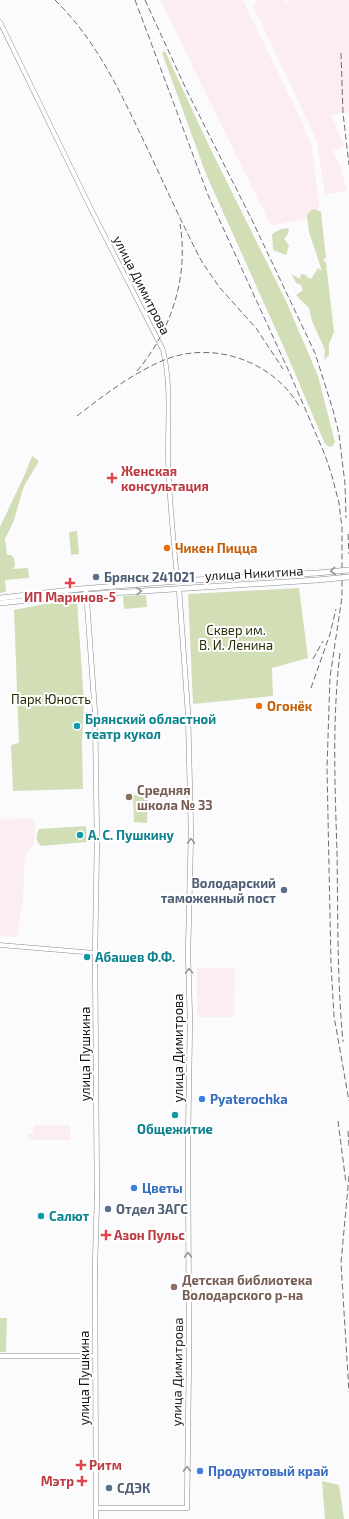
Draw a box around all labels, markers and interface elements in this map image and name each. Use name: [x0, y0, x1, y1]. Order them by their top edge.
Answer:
street label: улица Димитрова: [110, 233, 174, 337]
place label: Женская консультация: [121, 463, 209, 494]
marker: Женская консультация: [106, 472, 118, 484]
place label: Чикен Пицца: [175, 540, 258, 556]
marker: Чикен Пицца: [162, 543, 172, 553]
street label: улица Никитина: [204, 562, 304, 584]
one-way arrow: [330, 567, 336, 576]
place label: Брянск 241021: [104, 569, 195, 585]
marker: Брянск 241021: [91, 572, 101, 582]
marker: ИП Маринов-5: [65, 578, 75, 588]
one-way arrow: [136, 587, 142, 595]
place label: ИП Маринов-5: [24, 589, 116, 605]
park label: Сквер им. В. И. Ленина: [199, 622, 273, 653]
park label: Парк Юность: [11, 691, 91, 707]
place label: Огонёк: [267, 698, 313, 714]
marker: Огонёк: [254, 701, 264, 711]
place label: Брянский областной театр кукол: [85, 711, 216, 742]
marker: Брянский областной театр кукол: [72, 721, 82, 731]
place label: Средняя школа № 33: [137, 782, 213, 813]
marker: Средняя школа № 33: [124, 792, 134, 802]
place label: А. С. Пушкину: [88, 827, 175, 843]
marker: А. С. Пушкину: [75, 830, 85, 840]
one-way arrow: [187, 838, 195, 844]
place label: Володарский таможенный пост: [161, 875, 276, 906]
marker: Володарский таможенный пост: [279, 885, 289, 895]
place label: Абашев Ф.Ф.: [95, 949, 175, 965]
marker: Абашев Ф.Ф.: [82, 952, 92, 962]
one-way arrow: [184, 968, 193, 974]
street label: улица Димитрова: [170, 994, 186, 1102]
street label: улица Пушкина: [77, 1007, 93, 1101]
place label: Pyaterochka: [210, 1091, 288, 1107]
marker: Pyaterochka: [197, 1094, 207, 1104]
marker: Общежитие: [170, 1110, 180, 1120]
place label: Общежитие: [137, 1121, 213, 1137]
place label: Цветы: [142, 1180, 183, 1196]
marker: Цветы: [129, 1183, 139, 1193]
place label: Отдел ЗАГС: [116, 1201, 188, 1217]
marker: Отдел ЗАГС: [103, 1204, 113, 1214]
place label: Салют: [49, 1208, 90, 1224]
marker: Салют: [36, 1211, 46, 1221]
place label: Азон Пульс: [114, 1227, 185, 1243]
marker: Азон Пульс: [101, 1230, 111, 1240]
one-way arrow: [184, 1252, 192, 1258]
place label: Детская библиотека Володарского р-на: [182, 1272, 312, 1303]
marker: Детская библиотека Володарского р-на: [169, 1282, 179, 1292]
street label: улица Димитрова: [168, 1317, 186, 1427]
street label: улица Пушкина: [76, 1331, 92, 1425]
place label: Ритм: [89, 1457, 122, 1473]
marker: Ритм: [76, 1460, 86, 1470]
place label: Продуктовый край: [208, 1463, 328, 1479]
one-way arrow: [183, 1466, 191, 1472]
marker: Продуктовый край: [195, 1466, 205, 1476]
place label: Мэтр: [41, 1473, 74, 1489]
marker: Мэтр: [77, 1476, 87, 1486]
place label: СДЭК: [117, 1480, 151, 1496]
marker: СДЭК: [104, 1483, 114, 1493]

